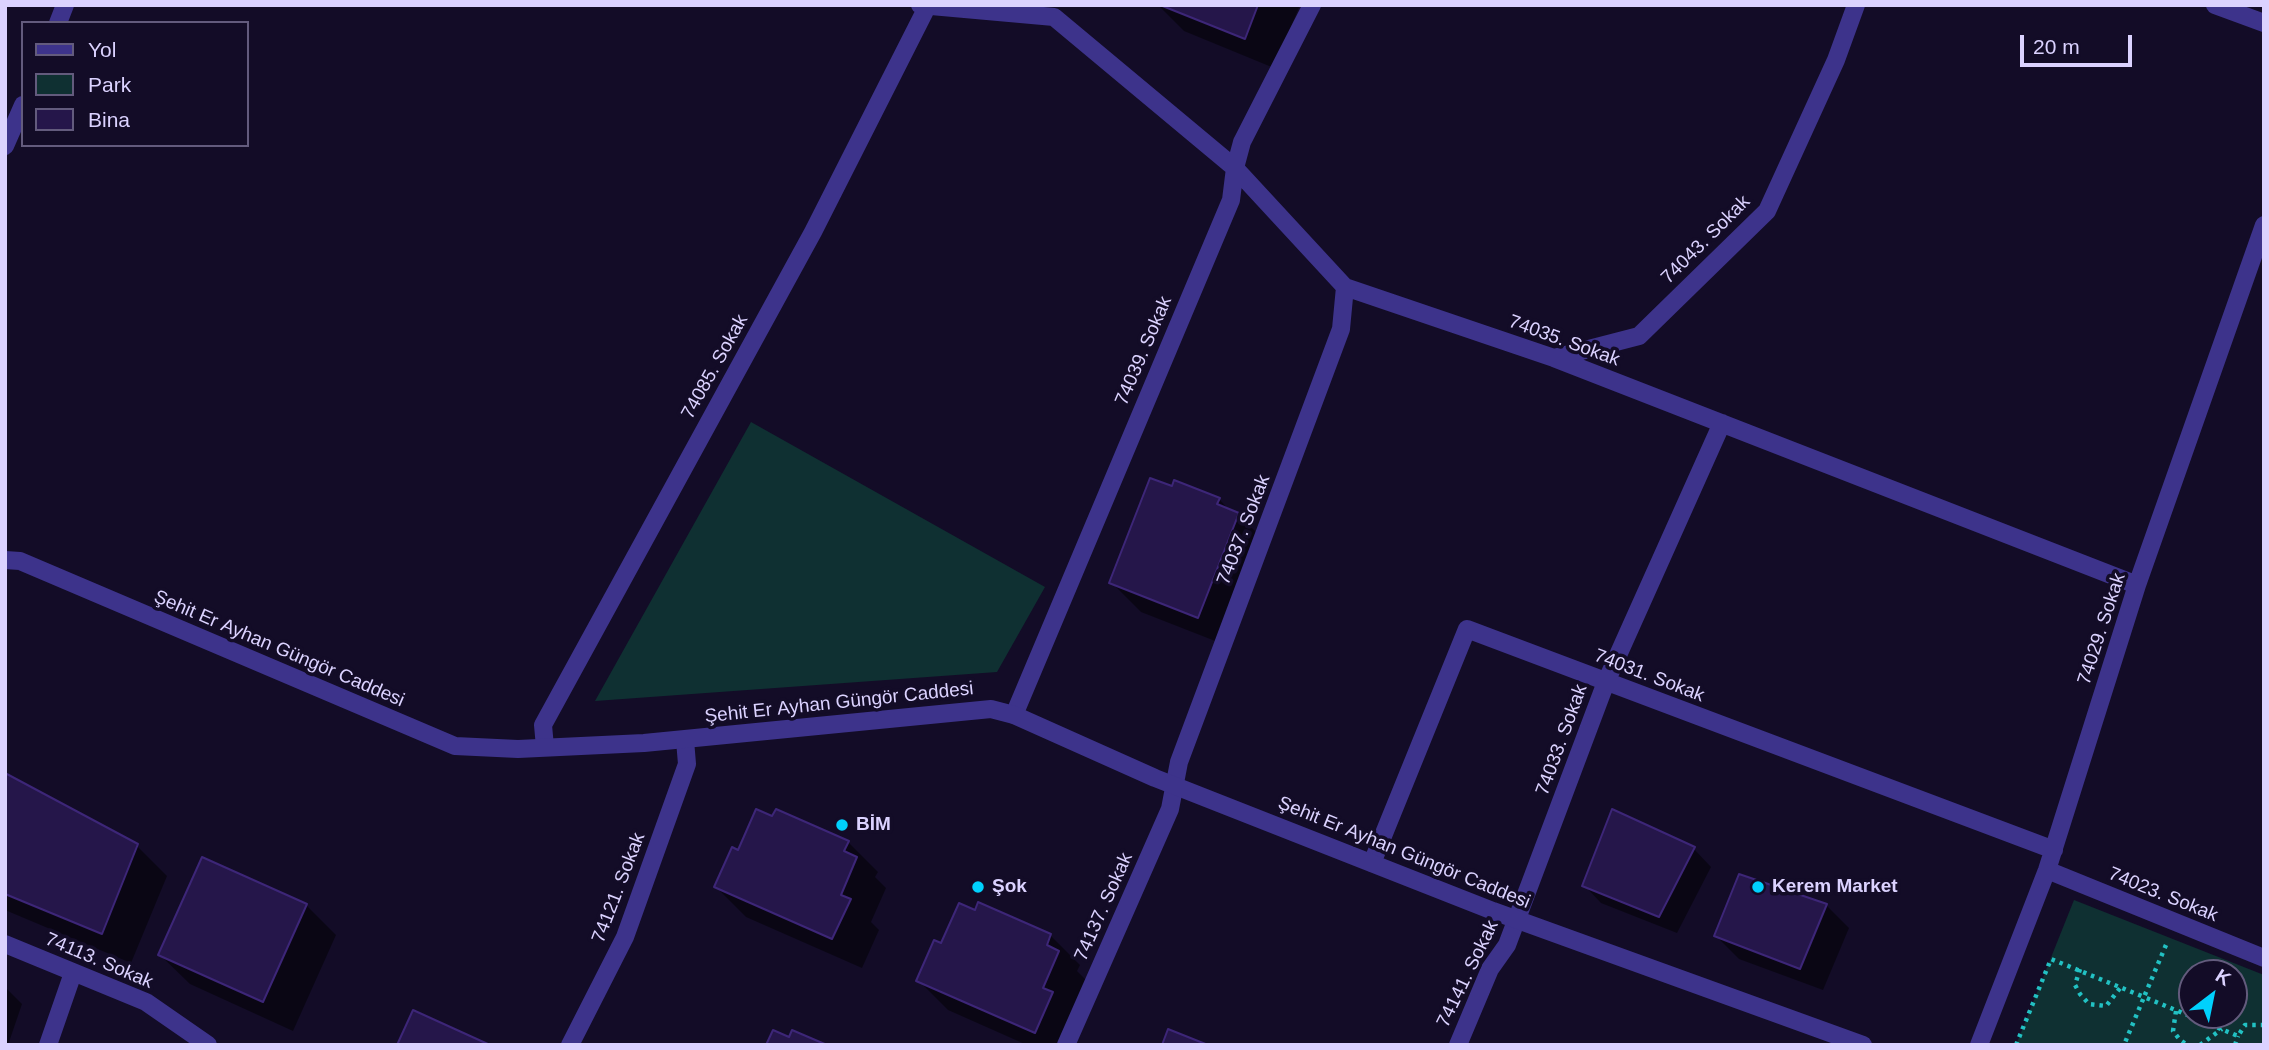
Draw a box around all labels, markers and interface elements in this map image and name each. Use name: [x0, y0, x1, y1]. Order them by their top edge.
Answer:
legend: [21, 21, 248, 147]
scale bar: [2024, 21, 2136, 65]
text: 20 m: [2033, 35, 2080, 58]
text: Yol: [88, 38, 116, 61]
text: Park: [88, 73, 131, 96]
text: Bina: [88, 108, 130, 131]
street label: 74043. Sokak: [1657, 191, 1755, 289]
street label: 74039. Sokak: [1111, 293, 1177, 409]
street label: 74035. Sokak: [1506, 310, 1622, 372]
street label: 74085. Sokak: [677, 311, 753, 423]
street label: 74037. Sokak: [1213, 472, 1275, 588]
street label: 74029. Sokak: [2073, 570, 2131, 688]
street label: Şehit Er Ayhan Güngör Caddesi: [150, 586, 408, 712]
street label: 74031. Sokak: [1591, 645, 1707, 707]
street label: Şehit Er Ayhan Güngör Caddesi: [704, 678, 974, 728]
street label: 74033. Sokak: [1531, 682, 1593, 798]
street label: Şehit Er Ayhan Güngör Caddesi: [1275, 792, 1533, 914]
place label: BİM: [856, 814, 891, 836]
marker: BİM: [834, 817, 850, 833]
street label: 74121. Sokak: [588, 830, 650, 946]
street label: 74137. Sokak: [1070, 849, 1138, 965]
street label: 74023. Sokak: [2105, 863, 2221, 927]
place label: Şok: [992, 876, 1027, 898]
place label: Kerem Market: [1772, 876, 1898, 898]
marker: Şok: [970, 879, 986, 895]
marker: Kerem Market: [1750, 879, 1766, 895]
street label: 74141. Sokak: [1432, 917, 1504, 1031]
street label: 74113. Sokak: [42, 928, 156, 994]
north arrow: [2178, 959, 2248, 1029]
text: K: [2212, 965, 2235, 990]

